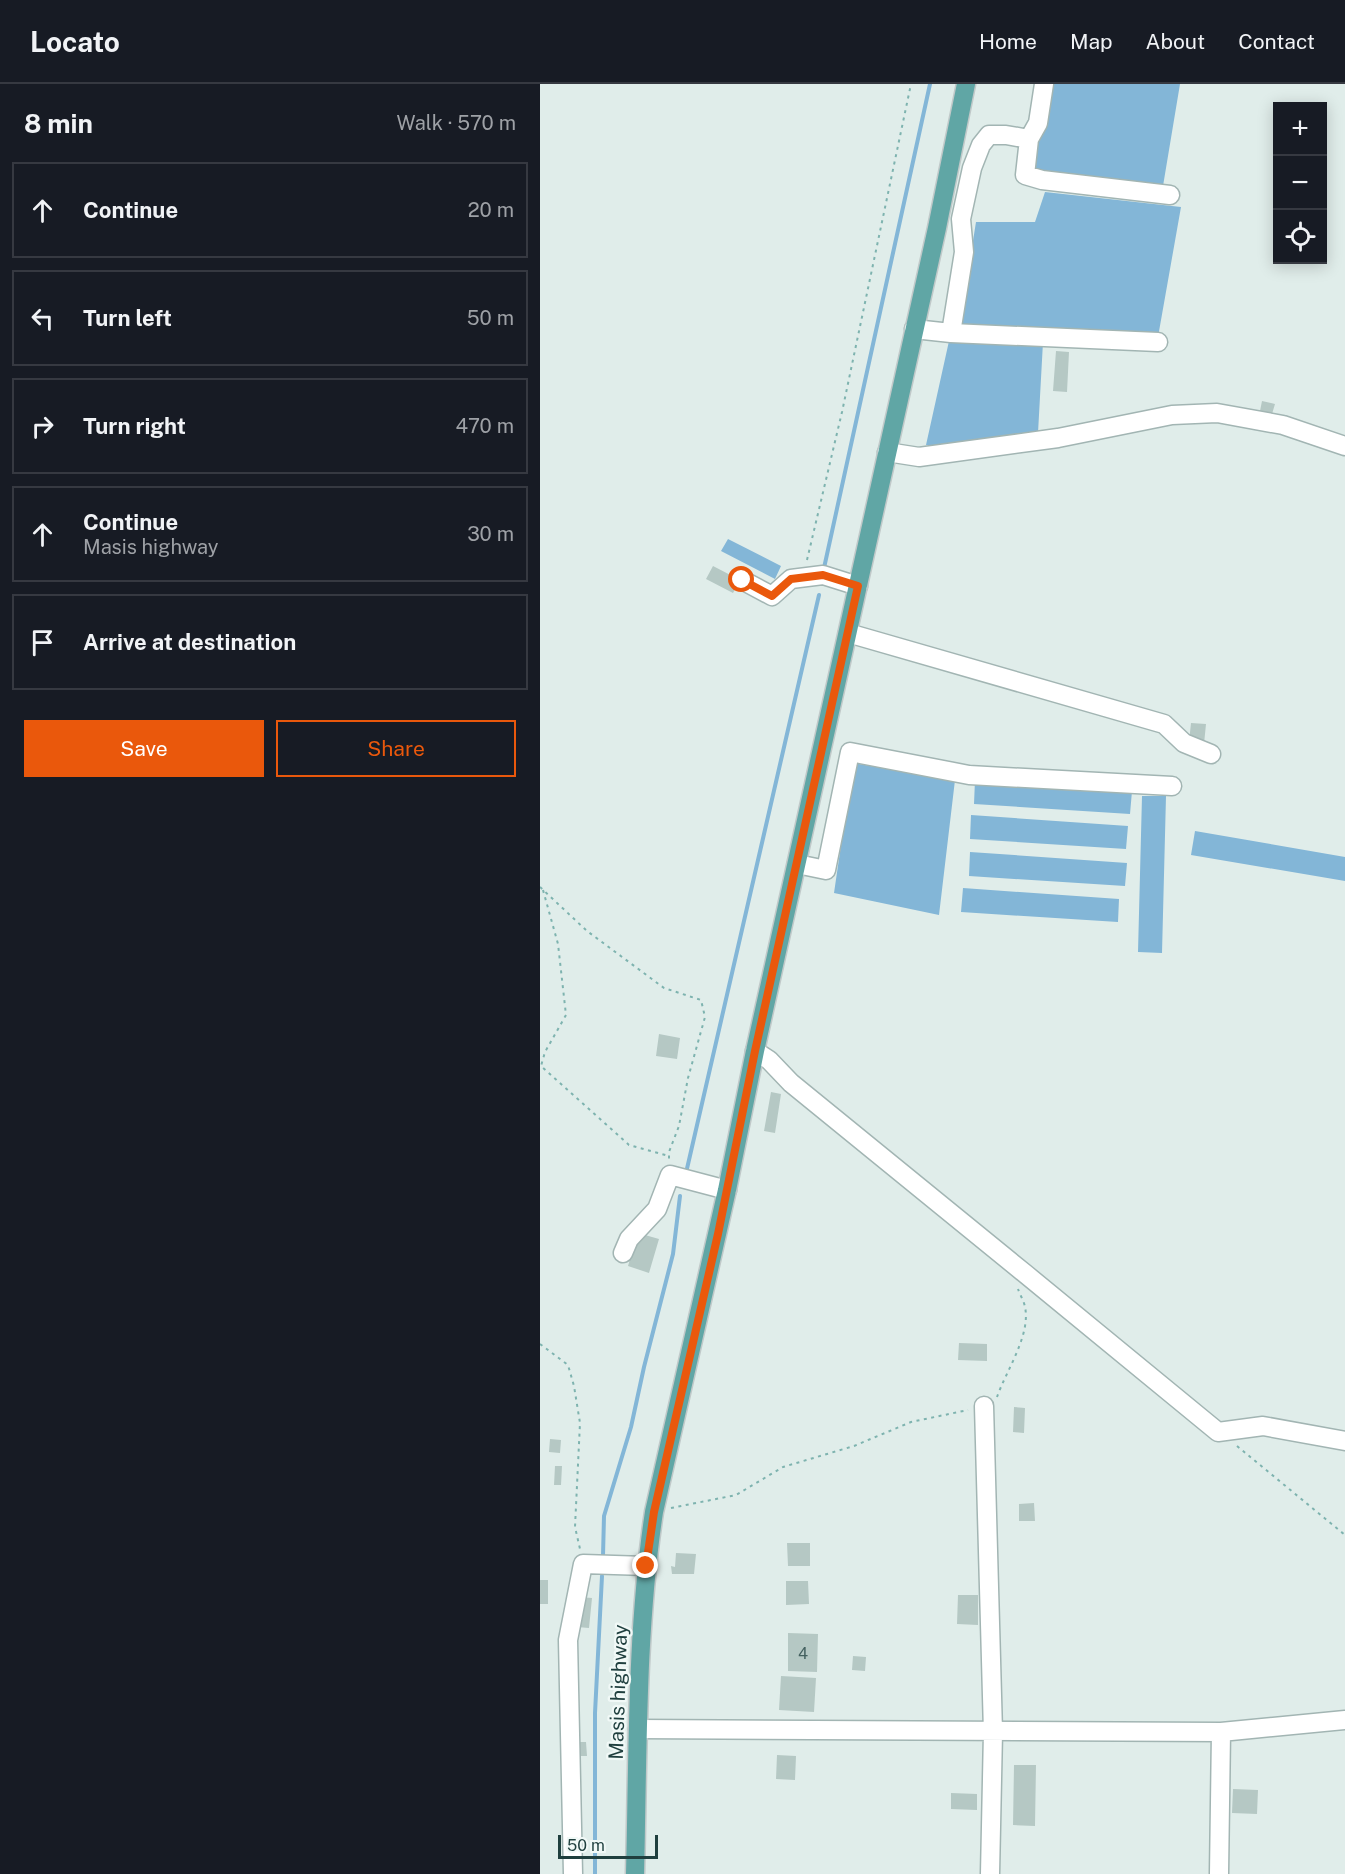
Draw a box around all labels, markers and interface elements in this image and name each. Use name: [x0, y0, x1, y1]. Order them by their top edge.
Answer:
text: Locato: [30, 25, 120, 58]
text: Home: [979, 29, 1037, 54]
text: Map: [1070, 29, 1113, 54]
text: About: [1146, 29, 1205, 54]
text: Contact: [1238, 29, 1315, 54]
map controls: [1273, 102, 1327, 264]
button: +: [1273, 102, 1327, 156]
text: 8 min: [24, 108, 93, 139]
text: Walk · 570 m: [397, 111, 516, 135]
button: −: [1273, 156, 1327, 210]
icon: ahead: [26, 194, 59, 227]
text: Continue: [83, 197, 178, 223]
text: 20 m: [468, 198, 514, 222]
button: locate: [1273, 210, 1327, 264]
icon: left: [26, 302, 59, 335]
text: Turn left: [83, 305, 172, 331]
text: 50 m: [467, 306, 514, 330]
icon: right: [26, 410, 59, 443]
text: Turn right: [83, 413, 186, 439]
text: 470 m: [455, 414, 514, 438]
text: Continue: [83, 509, 178, 535]
icon: ahead: [26, 518, 59, 551]
text: 30 m: [467, 522, 514, 546]
text: Masis highway: [83, 535, 218, 559]
route start: [728, 566, 754, 592]
icon: arrive: [26, 626, 59, 659]
text: Arrive at destination: [83, 629, 296, 655]
button: Save: [24, 720, 264, 777]
button: Share: [276, 720, 516, 777]
route end: [632, 1552, 658, 1578]
street label: Masis highway: [604, 1624, 632, 1760]
house number: 4: [798, 1644, 808, 1663]
scale bar: [558, 1832, 658, 1860]
text: 50 m: [567, 1836, 605, 1855]

